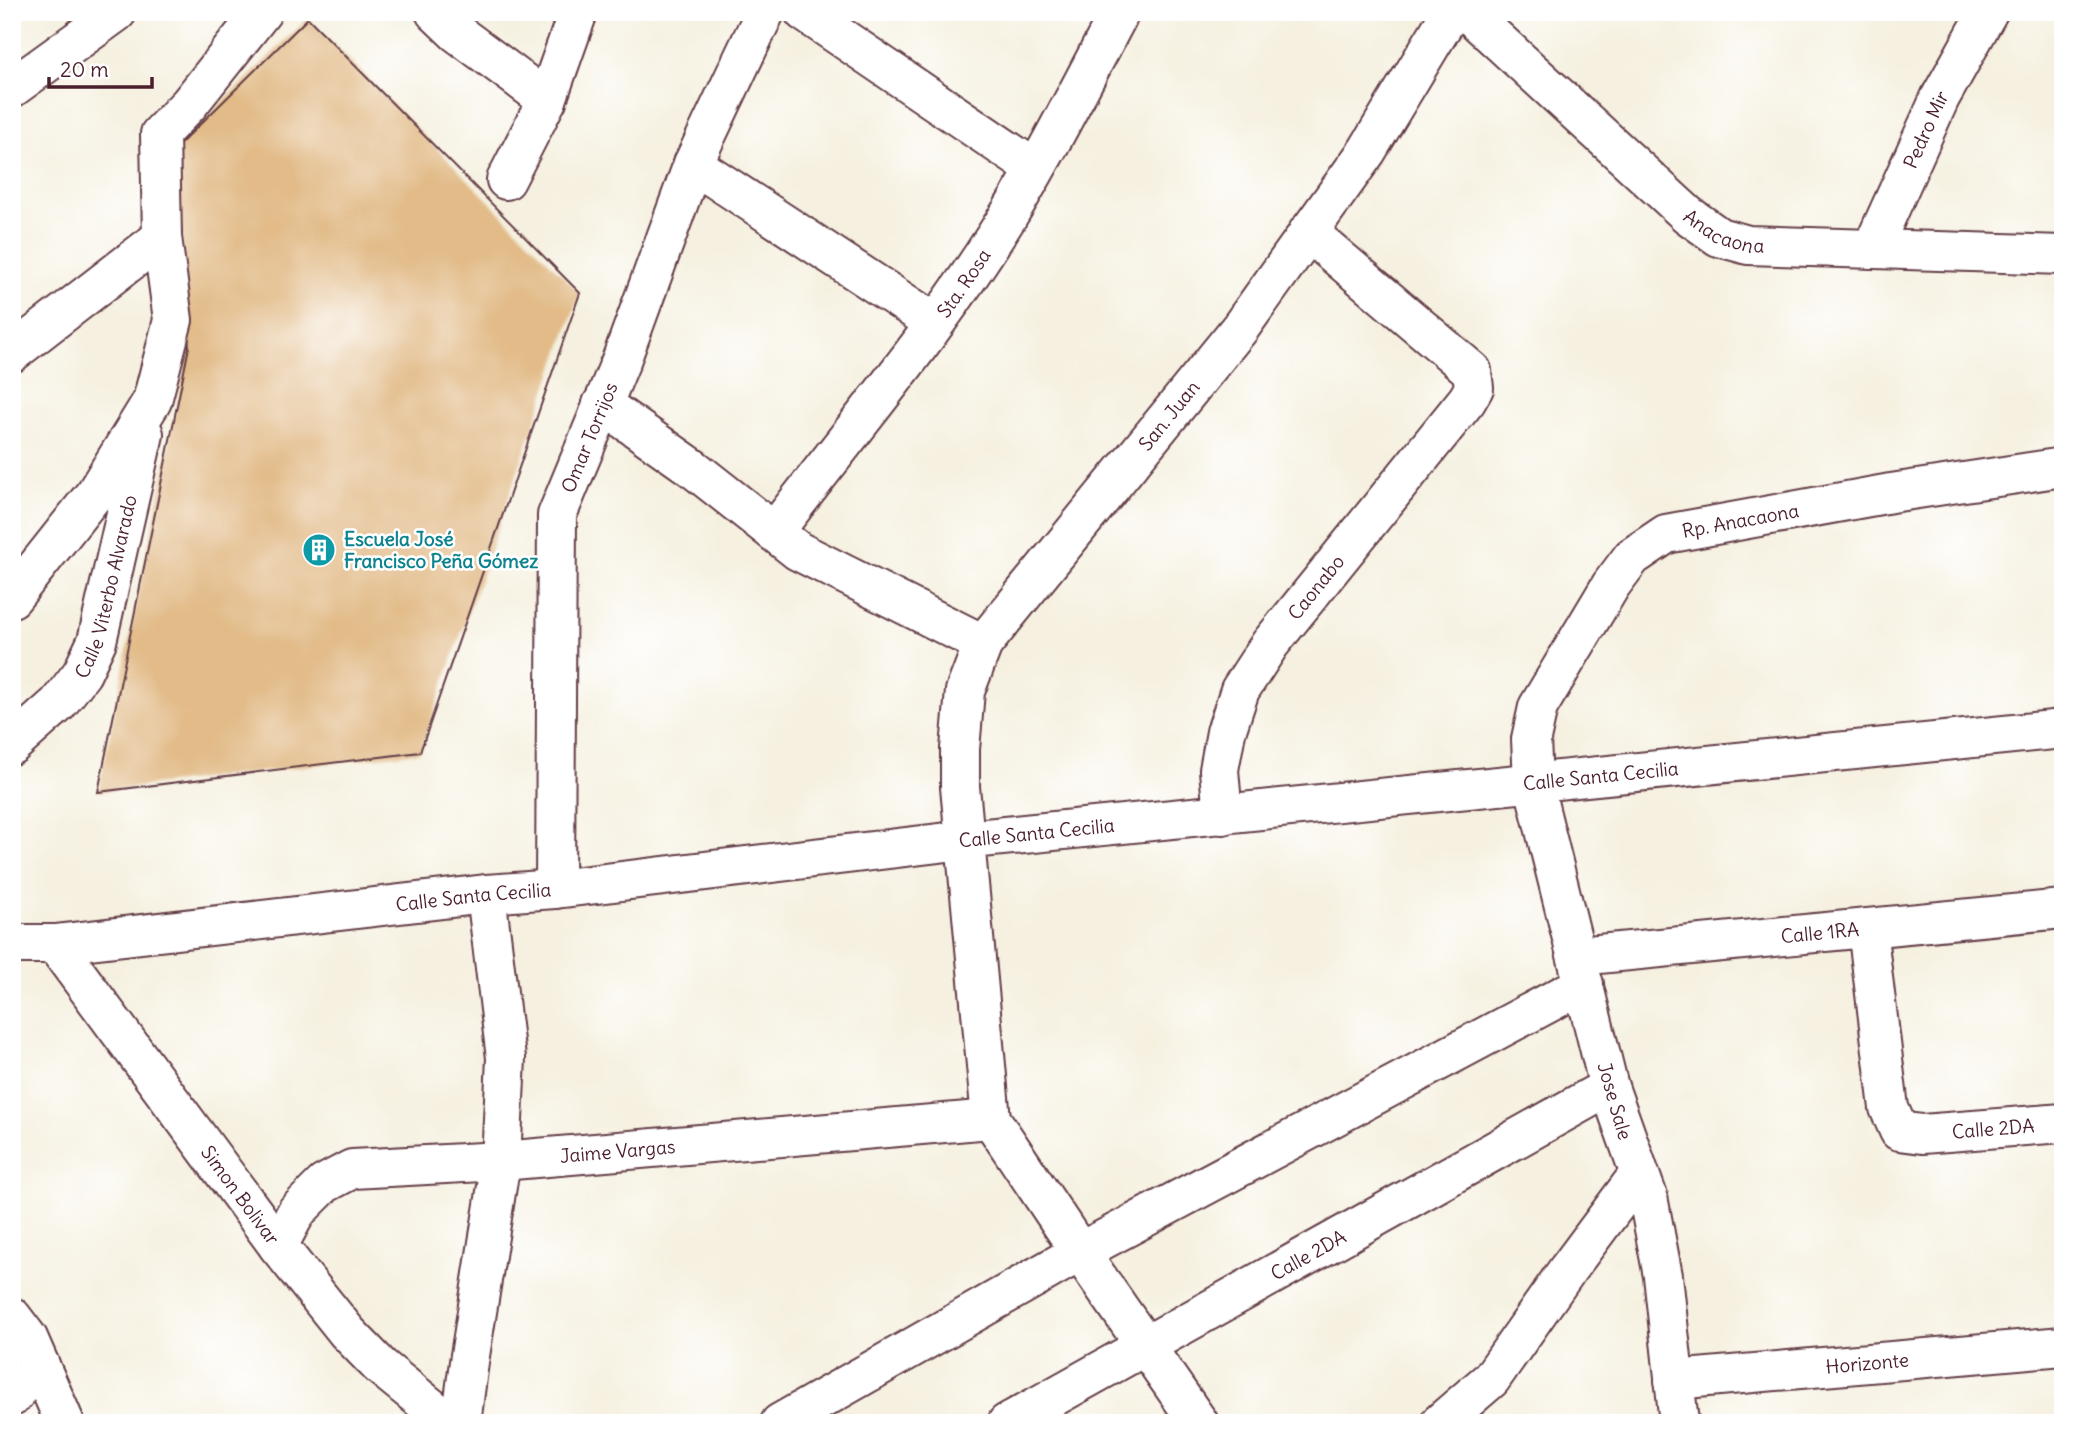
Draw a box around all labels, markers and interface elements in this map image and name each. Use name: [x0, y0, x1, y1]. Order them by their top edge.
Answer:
scale bar: [49, 46, 152, 90]
text: 20 m: [60, 56, 109, 83]
street label: Pedro Mir: [1898, 86, 1954, 172]
street label: Anacaona: [1679, 204, 1765, 258]
street label: Sta. Rosa: [932, 244, 996, 322]
street label: San. Juan: [1133, 375, 1205, 455]
street label: Omar Torrijos: [556, 379, 623, 496]
street label: Calle Viterbo Alvarado: [69, 493, 142, 682]
street label: Rp. Anacaona: [1680, 498, 1801, 543]
place label: Escuela José Francisco Peña Gómez: [344, 527, 538, 573]
building icon: Escuela José Francisco Peña Gómez: [300, 531, 338, 569]
street label: Caonabo: [1282, 550, 1349, 625]
street label: Calle Santa Cecilia: [1522, 756, 1680, 795]
street label: Calle Santa Cecilia: [958, 813, 1116, 852]
street label: Calle Santa Cecilia: [394, 877, 552, 916]
street label: Calle 1RA: [1780, 917, 1860, 948]
street label: Jose Sale: [1592, 1059, 1638, 1143]
street label: Calle 2DA: [1951, 1113, 2035, 1144]
street label: Jaime Vargas: [559, 1134, 676, 1168]
street label: Simon Bolivar: [196, 1141, 285, 1249]
street label: Calle 2DA: [1266, 1224, 1350, 1285]
street label: Horizonte: [1825, 1348, 1910, 1379]

